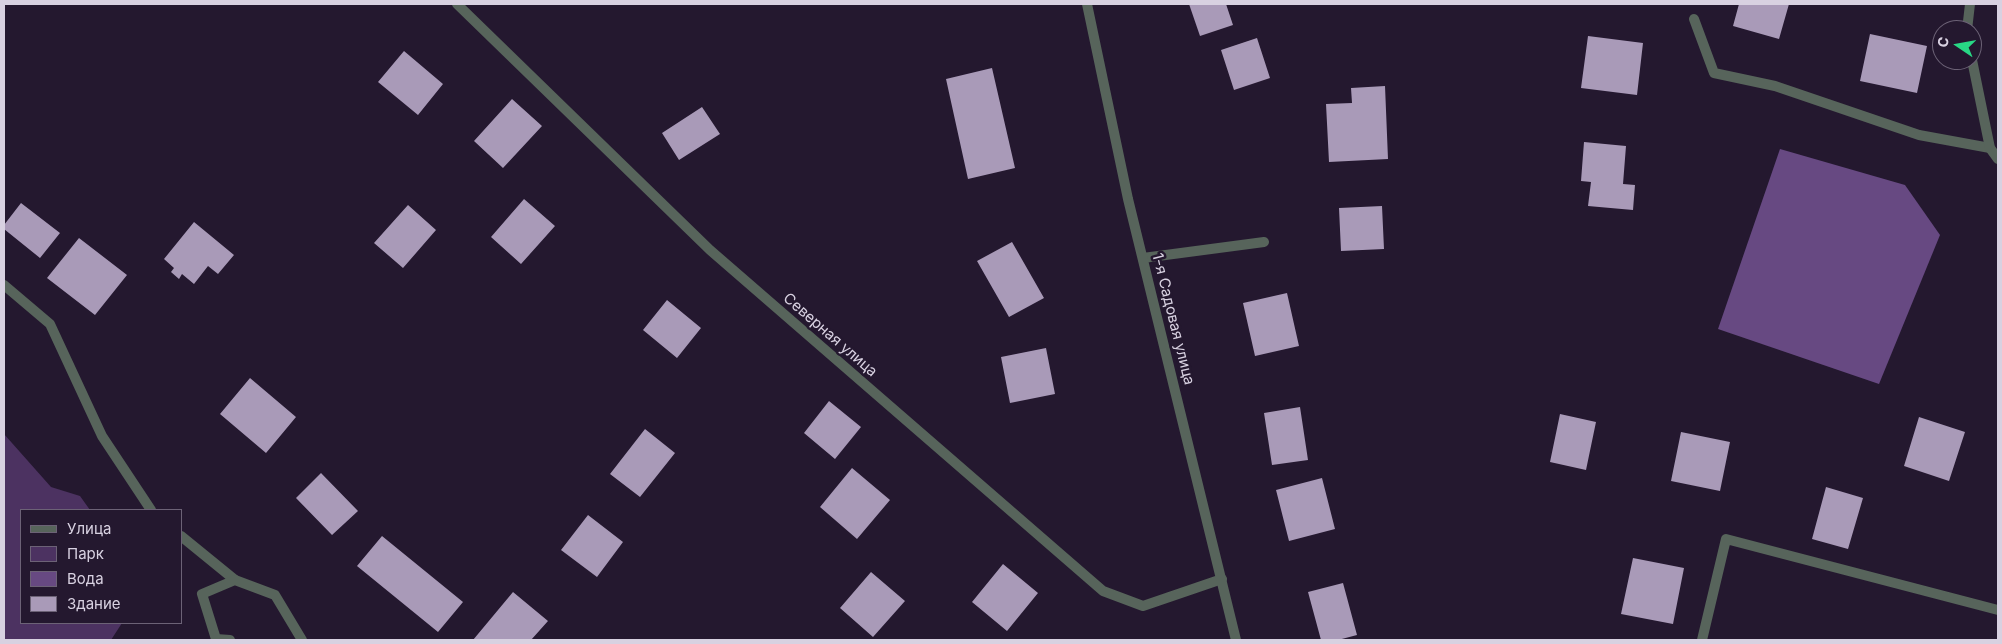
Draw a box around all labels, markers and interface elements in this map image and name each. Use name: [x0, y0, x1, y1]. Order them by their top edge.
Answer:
north arrow: [1932, 20, 1982, 70]
text: С: [1933, 35, 1952, 49]
street label: 1-я Садовая улица: [1148, 251, 1198, 387]
street label: Северная улица: [779, 289, 881, 381]
legend: [20, 509, 182, 624]
text: Улица: [67, 519, 111, 538]
text: Парк: [67, 544, 104, 563]
text: Вода: [67, 569, 104, 588]
text: Здание: [67, 594, 121, 613]

